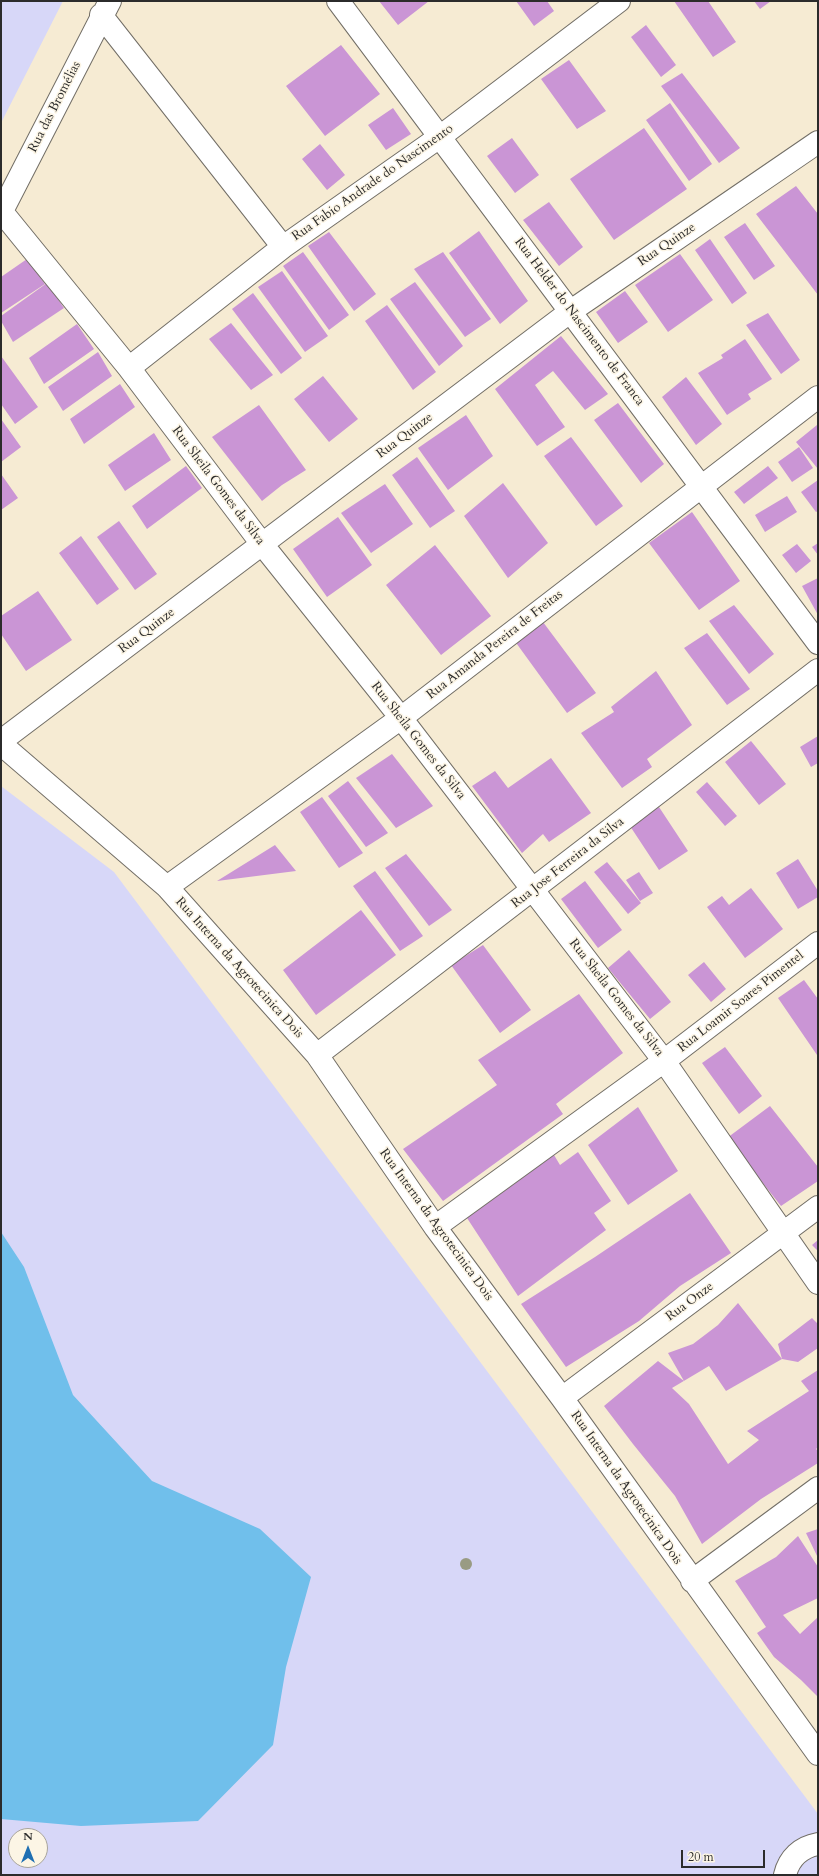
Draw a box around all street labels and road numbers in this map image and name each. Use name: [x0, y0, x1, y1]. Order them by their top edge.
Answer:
street label: Rua das Bromélias: [25, 59, 85, 155]
street label: Rua Fabio Andrade do Nascimento: [289, 121, 457, 245]
street label: Rua Quinze: [635, 220, 699, 270]
street label: Rua Helder do Nascimento de Franca: [511, 235, 647, 409]
street label: Rua Quinze: [374, 410, 436, 462]
street label: Rua Sheila Gomes da Silva: [168, 424, 268, 548]
street label: Rua Amanda Pereira de Freitas: [424, 587, 566, 703]
street label: Rua Quinze: [116, 605, 178, 657]
street label: Rua Sheila Gomes da Silva: [367, 679, 469, 803]
street label: Rua Jose Ferreira da Silva: [509, 814, 627, 912]
street label: Rua Interna da Agrotecinica Dois: [172, 894, 306, 1042]
street label: Rua Sheila Gomes da Silva: [565, 936, 667, 1060]
street label: Rua Loamir Soares Pimentel: [675, 948, 807, 1056]
street label: Rua Interna da Agrotecinica Dois: [376, 1146, 496, 1304]
street label: Rua Onze: [663, 1279, 717, 1325]
street label: Rua Interna da Agrotecinica Dois: [567, 1408, 685, 1568]

